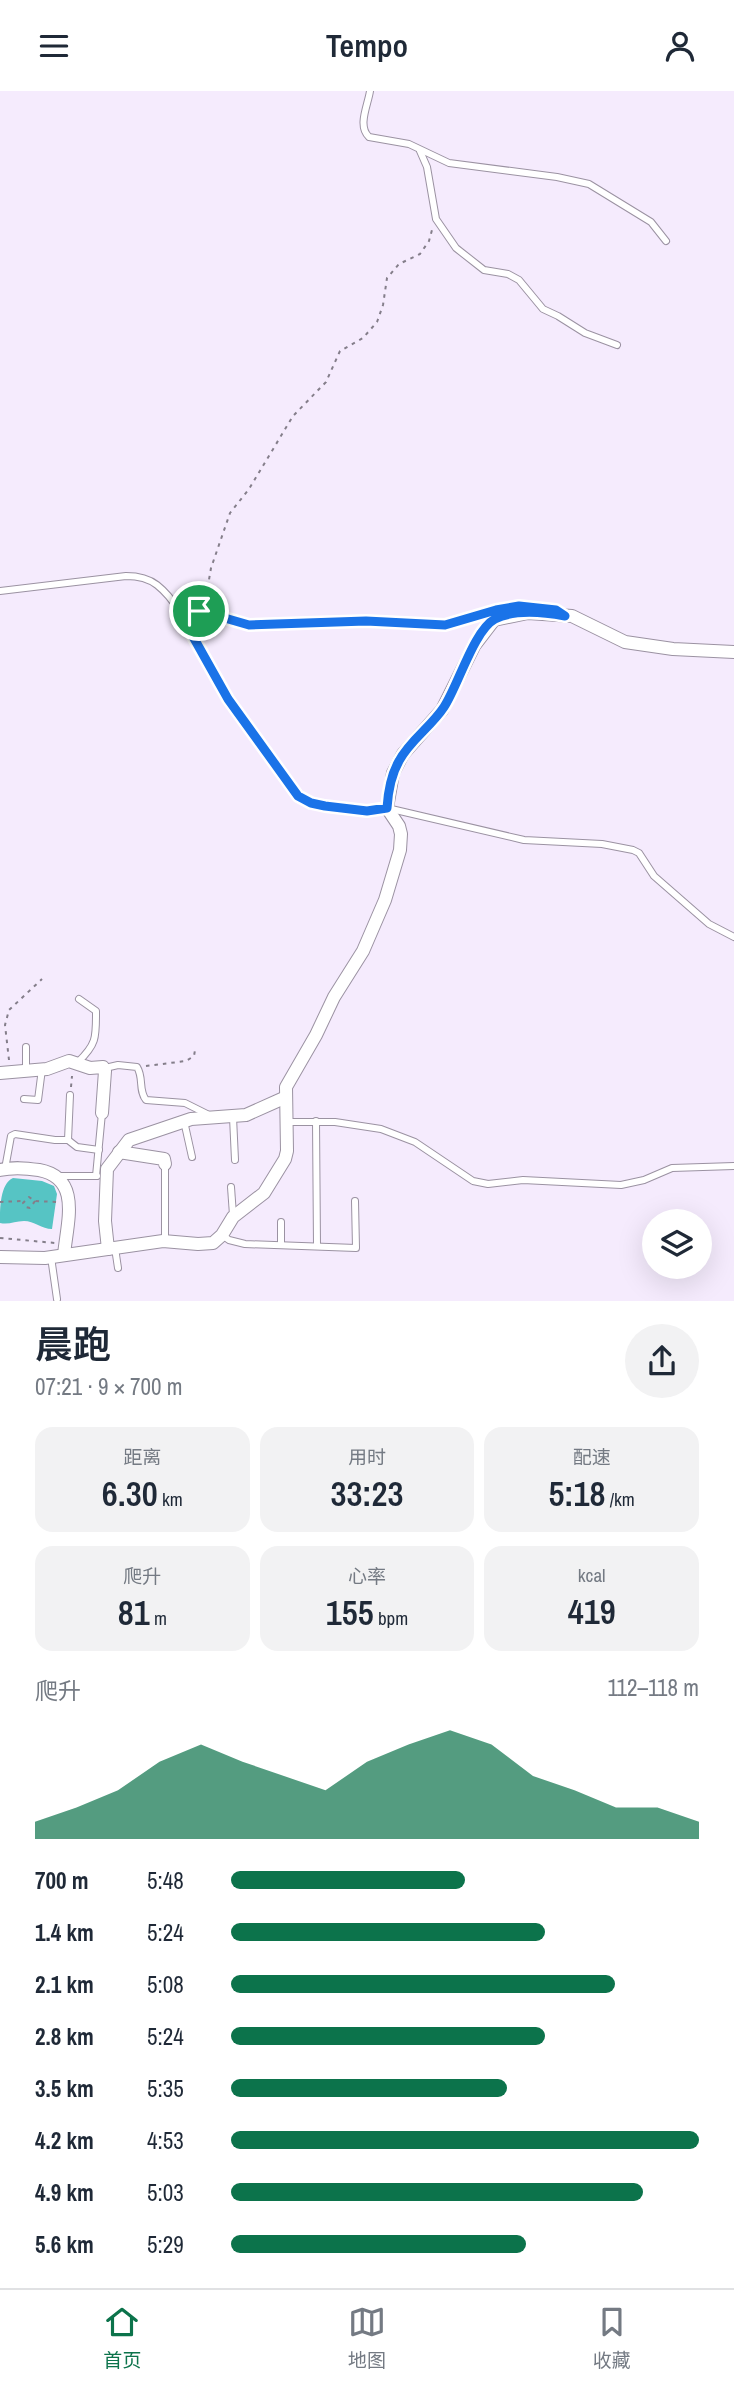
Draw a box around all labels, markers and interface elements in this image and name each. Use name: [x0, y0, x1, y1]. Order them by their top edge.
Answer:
text: Tempo: [326, 24, 408, 67]
icon: menu: [35, 27, 73, 65]
icon: person: [661, 27, 699, 65]
pin: [169, 581, 229, 641]
icon: arrive: [180, 592, 218, 630]
map controls: [642, 1209, 712, 1279]
button: layers: [642, 1209, 712, 1279]
text: 晨跑: [35, 1319, 111, 1370]
button: share: [625, 1324, 699, 1398]
text: 07:21 · 9 × 700 m: [35, 1371, 182, 1402]
text: 距离: [123, 1444, 161, 1470]
text: 用时: [348, 1444, 386, 1470]
text: 配速: [573, 1444, 611, 1470]
text: 6.30: [102, 1470, 158, 1517]
text: 33:23: [331, 1470, 403, 1517]
text: 5:18: [548, 1470, 605, 1517]
text: km: [158, 1486, 183, 1512]
text: /km: [605, 1486, 635, 1512]
text: kcal: [578, 1562, 606, 1588]
text: 爬升: [123, 1563, 161, 1589]
text: 心率: [348, 1563, 386, 1589]
text: 419: [568, 1588, 616, 1635]
text: 81: [118, 1589, 150, 1636]
text: 155: [326, 1589, 374, 1636]
text: m: [150, 1605, 167, 1631]
text: bpm: [374, 1605, 408, 1631]
text: 112–118 m: [607, 1672, 699, 1703]
text: 爬升: [35, 1675, 81, 1706]
text: 700 m: [35, 1865, 88, 1896]
text: 5:48: [147, 1865, 184, 1896]
text: 1.4 km: [35, 1917, 94, 1948]
text: 5:24: [147, 1917, 184, 1948]
text: 2.1 km: [35, 1969, 94, 2000]
text: 5:08: [147, 1969, 184, 2000]
text: 2.8 km: [35, 2021, 94, 2052]
text: 5:24: [147, 2021, 184, 2052]
text: 3.5 km: [35, 2073, 94, 2104]
text: 5:35: [147, 2073, 184, 2104]
text: 4.2 km: [35, 2125, 94, 2156]
text: 4:53: [147, 2125, 184, 2156]
text: 4.9 km: [35, 2177, 94, 2208]
text: 5:03: [147, 2177, 184, 2208]
text: 5.6 km: [35, 2229, 94, 2260]
text: 5:29: [147, 2229, 184, 2260]
tab: 首页: [103, 2303, 141, 2373]
tab: 地图: [348, 2303, 386, 2373]
tab: 收藏: [593, 2303, 631, 2373]

